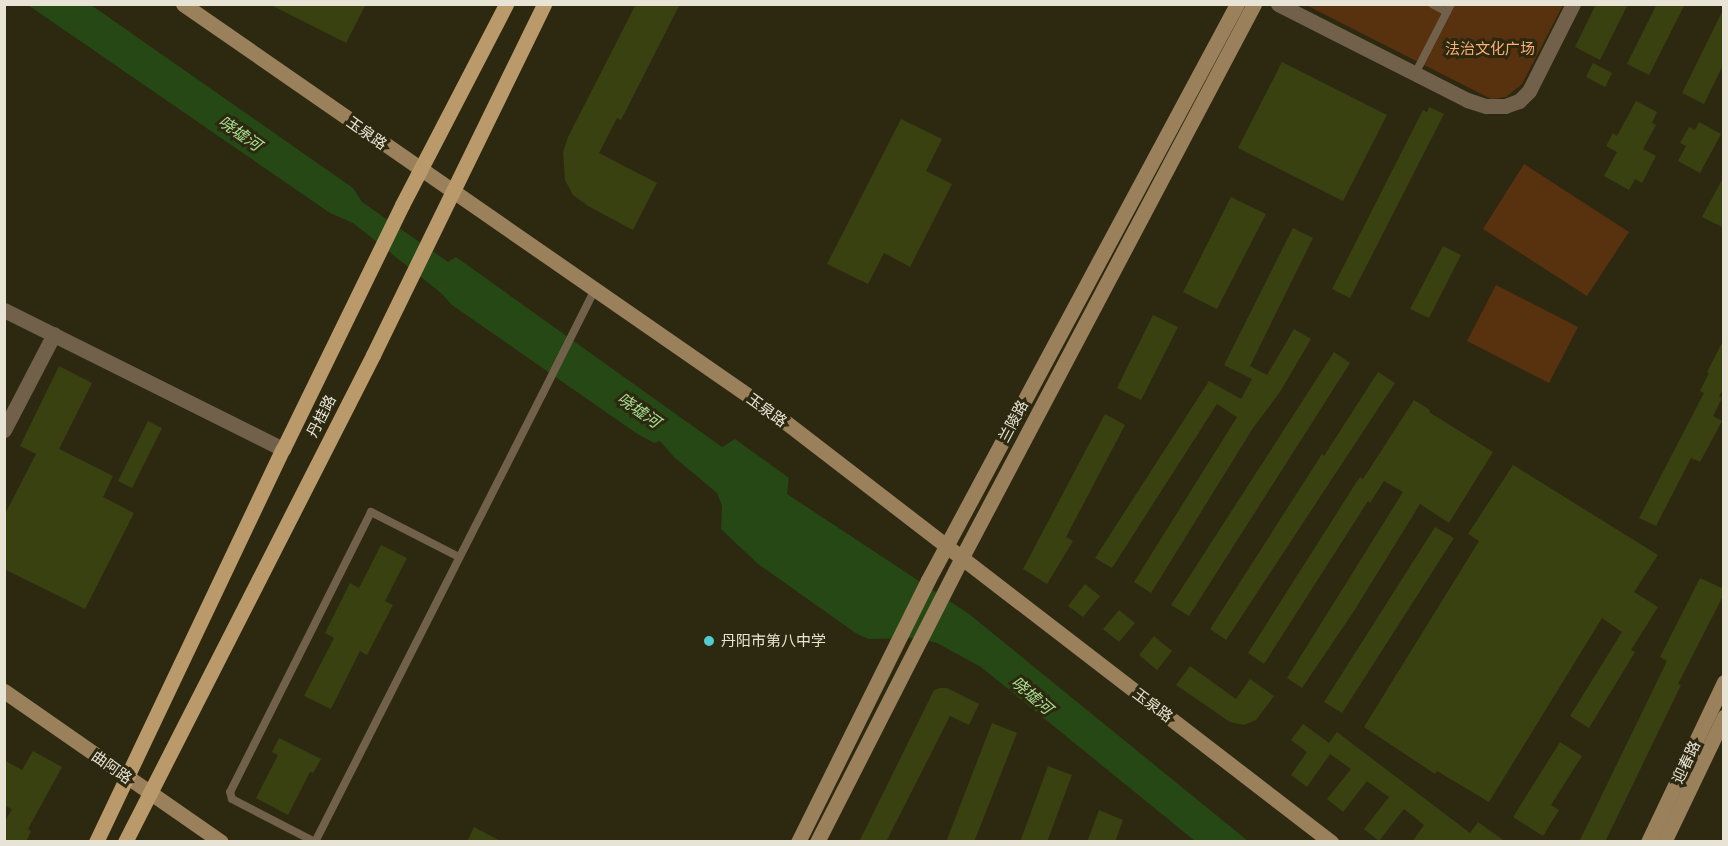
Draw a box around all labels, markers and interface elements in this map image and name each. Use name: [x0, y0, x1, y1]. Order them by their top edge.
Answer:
park label: 法治文化广场: [1445, 40, 1535, 58]
water label: 哓墟河: [215, 111, 265, 155]
street label: 玉泉路: [343, 113, 391, 153]
water label: 哓墟河: [614, 388, 664, 432]
street label: 玉泉路: [744, 389, 790, 431]
street label: 丹桂路: [303, 392, 339, 440]
street label: 兰陵路: [994, 397, 1032, 445]
place label: 丹阳市第八中学: [721, 632, 826, 650]
marker: 丹阳市第八中学: [702, 634, 716, 648]
water label: 哓墟河: [1008, 672, 1056, 718]
street label: 玉泉路: [1130, 684, 1176, 726]
street label: 迎春路: [1668, 738, 1704, 786]
street label: 曲阿路: [88, 747, 136, 787]

